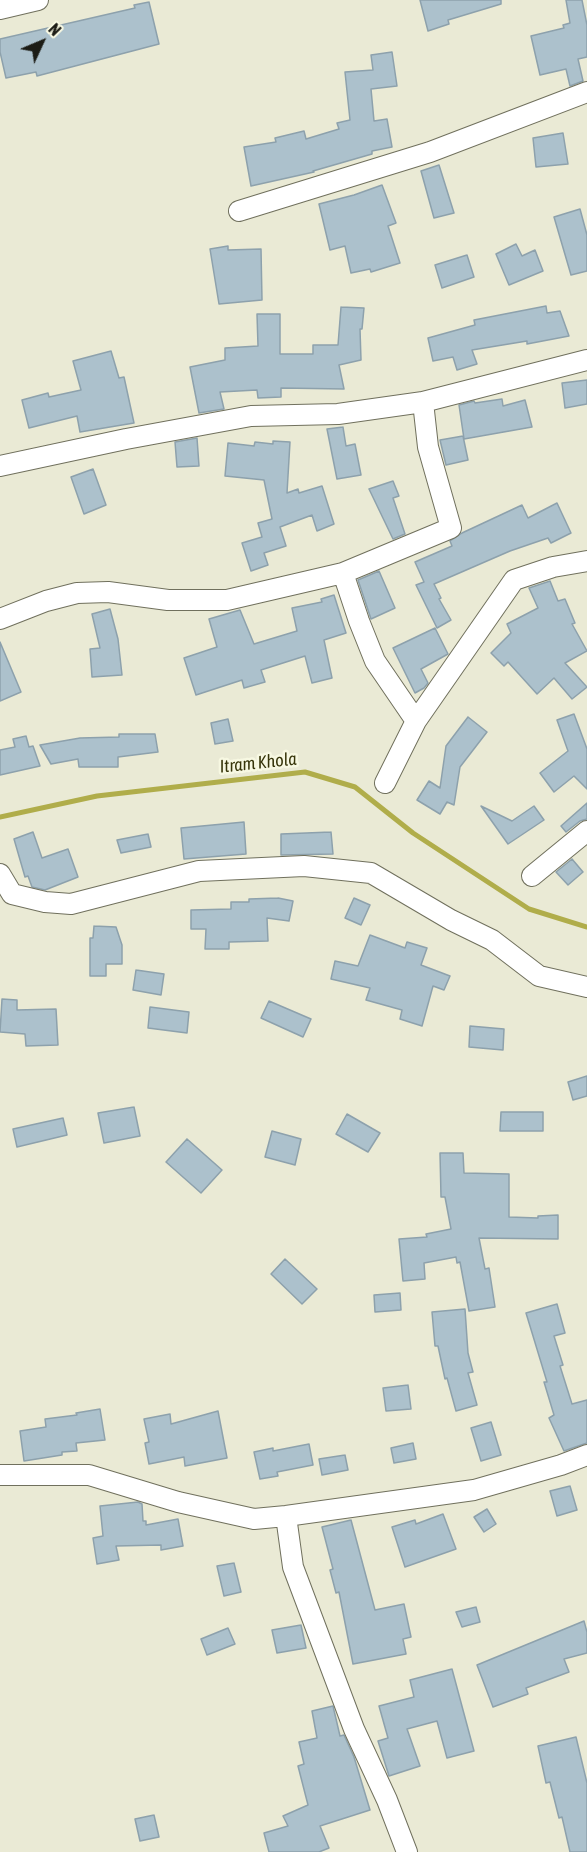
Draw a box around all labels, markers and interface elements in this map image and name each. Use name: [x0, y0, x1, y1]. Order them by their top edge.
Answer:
north arrow: [12, 12, 72, 72]
text: N: [45, 20, 65, 39]
water label: Itram Khola: [218, 748, 298, 778]

